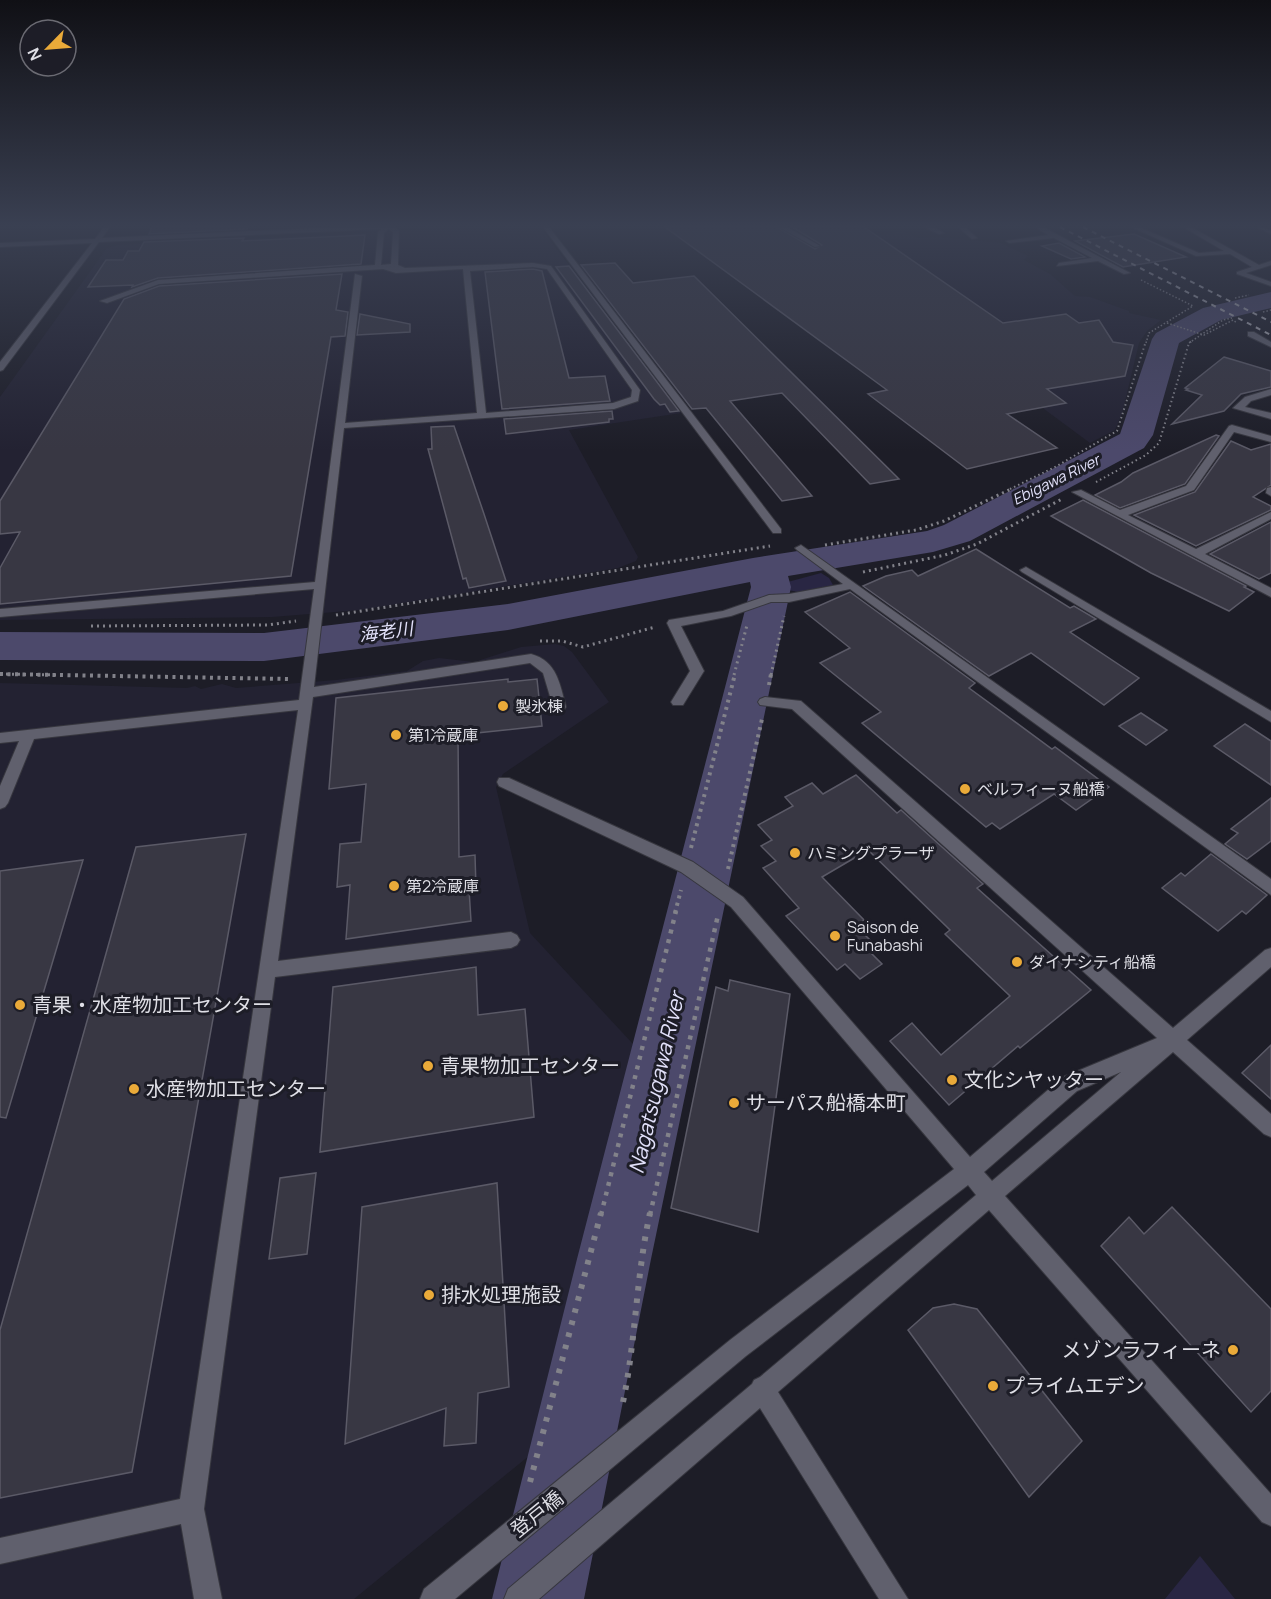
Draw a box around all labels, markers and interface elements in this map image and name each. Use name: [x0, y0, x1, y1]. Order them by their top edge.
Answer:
north arrow: [18, 18, 78, 78]
text: N: [22, 44, 47, 64]
water label: Ebigawa River: [1009, 448, 1105, 510]
water label: 海老川: [358, 616, 416, 646]
place label: 製氷棟: [515, 695, 563, 717]
marker: 製氷棟: [496, 699, 510, 713]
place label: 第1冷蔵庫: [408, 724, 478, 746]
marker: 第1冷蔵庫: [389, 728, 403, 742]
place label: ベルフィーヌ船橋: [977, 778, 1105, 800]
marker: ベルフィーヌ船橋: [958, 782, 972, 796]
place label: ハミングプラーザ: [807, 842, 935, 864]
marker: ハミングプラーザ: [788, 846, 802, 860]
place label: 第2冷蔵庫: [406, 875, 479, 897]
marker: 第2冷蔵庫: [387, 879, 401, 893]
place label: Saison de Funabashi: [847, 916, 923, 956]
marker: Saison de Funabashi: [828, 929, 842, 943]
place label: ダイナシティ船橋: [1029, 951, 1156, 973]
marker: ダイナシティ船橋: [1010, 955, 1024, 969]
water label: Nagatsugawa River: [622, 987, 691, 1176]
place label: 青果・水産物加工センター: [32, 991, 272, 1018]
marker: 青果・水産物加工センター: [13, 998, 27, 1012]
place label: 青果物加工センター: [440, 1052, 620, 1079]
marker: 青果物加工センター: [421, 1059, 435, 1073]
place label: 文化シヤッター: [964, 1066, 1104, 1093]
marker: 文化シヤッター: [945, 1073, 959, 1087]
place label: 水産物加工センター: [146, 1075, 326, 1102]
marker: 水産物加工センター: [127, 1082, 141, 1096]
place label: サーパス船橋本町: [746, 1089, 906, 1116]
marker: サーパス船橋本町: [727, 1096, 741, 1110]
place label: 排水処理施設: [441, 1281, 561, 1308]
marker: 排水処理施設: [422, 1288, 436, 1302]
place label: メゾンラフィーネ: [1061, 1336, 1221, 1363]
marker: メゾンラフィーネ: [1226, 1343, 1240, 1357]
place label: プライムエデン: [1005, 1372, 1145, 1399]
marker: プライムエデン: [986, 1379, 1000, 1393]
street label: 登戸橋: [505, 1484, 568, 1543]

